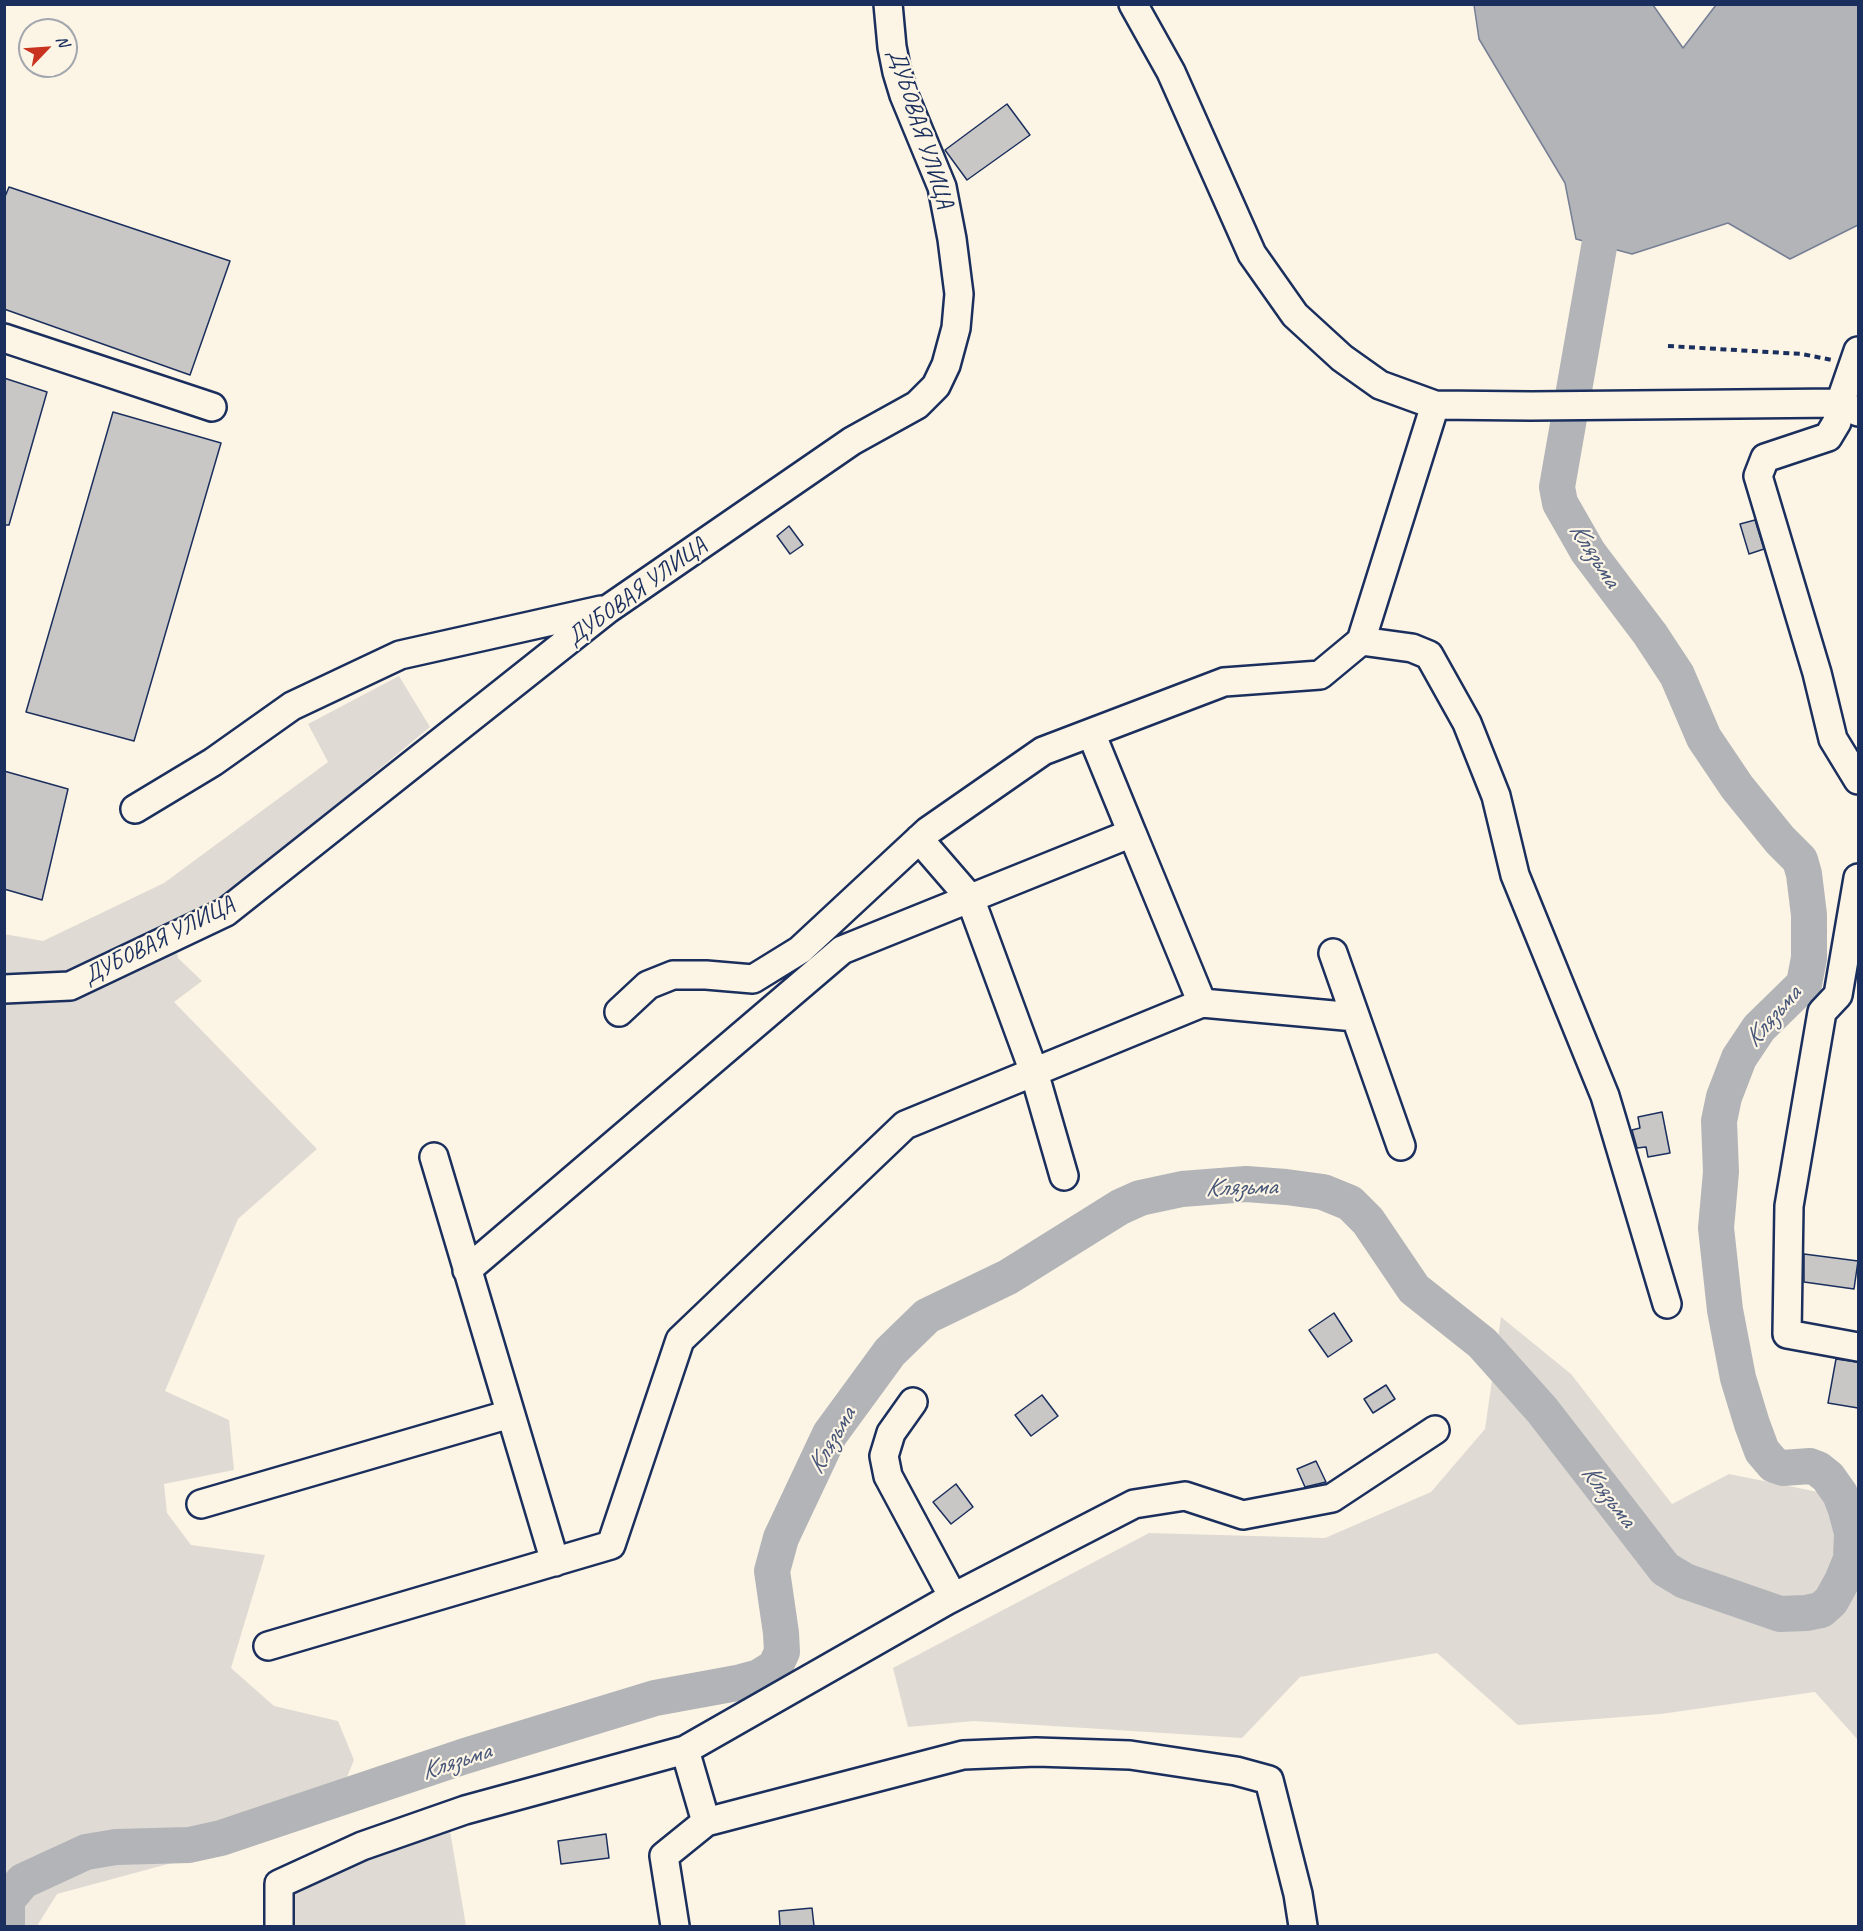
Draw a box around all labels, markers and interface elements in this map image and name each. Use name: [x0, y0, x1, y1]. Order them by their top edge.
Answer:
north arrow: [18, 18, 78, 78]
text: N: [51, 33, 74, 50]
street label: ДУБОВАЯ УЛИЦА: [881, 46, 959, 212]
water label: Клязьма: [1562, 517, 1626, 593]
street label: ДУБОВАЯ УЛИЦА: [561, 532, 713, 652]
street label: ДУБОВАЯ УЛИЦА: [79, 891, 239, 991]
water label: Клязьма: [1738, 980, 1808, 1054]
water label: Клязьма: [1205, 1172, 1277, 1204]
water label: Клязьма: [801, 1402, 863, 1480]
water label: Клязьма: [1574, 1458, 1642, 1534]
water label: Клязьма: [417, 1736, 495, 1788]

